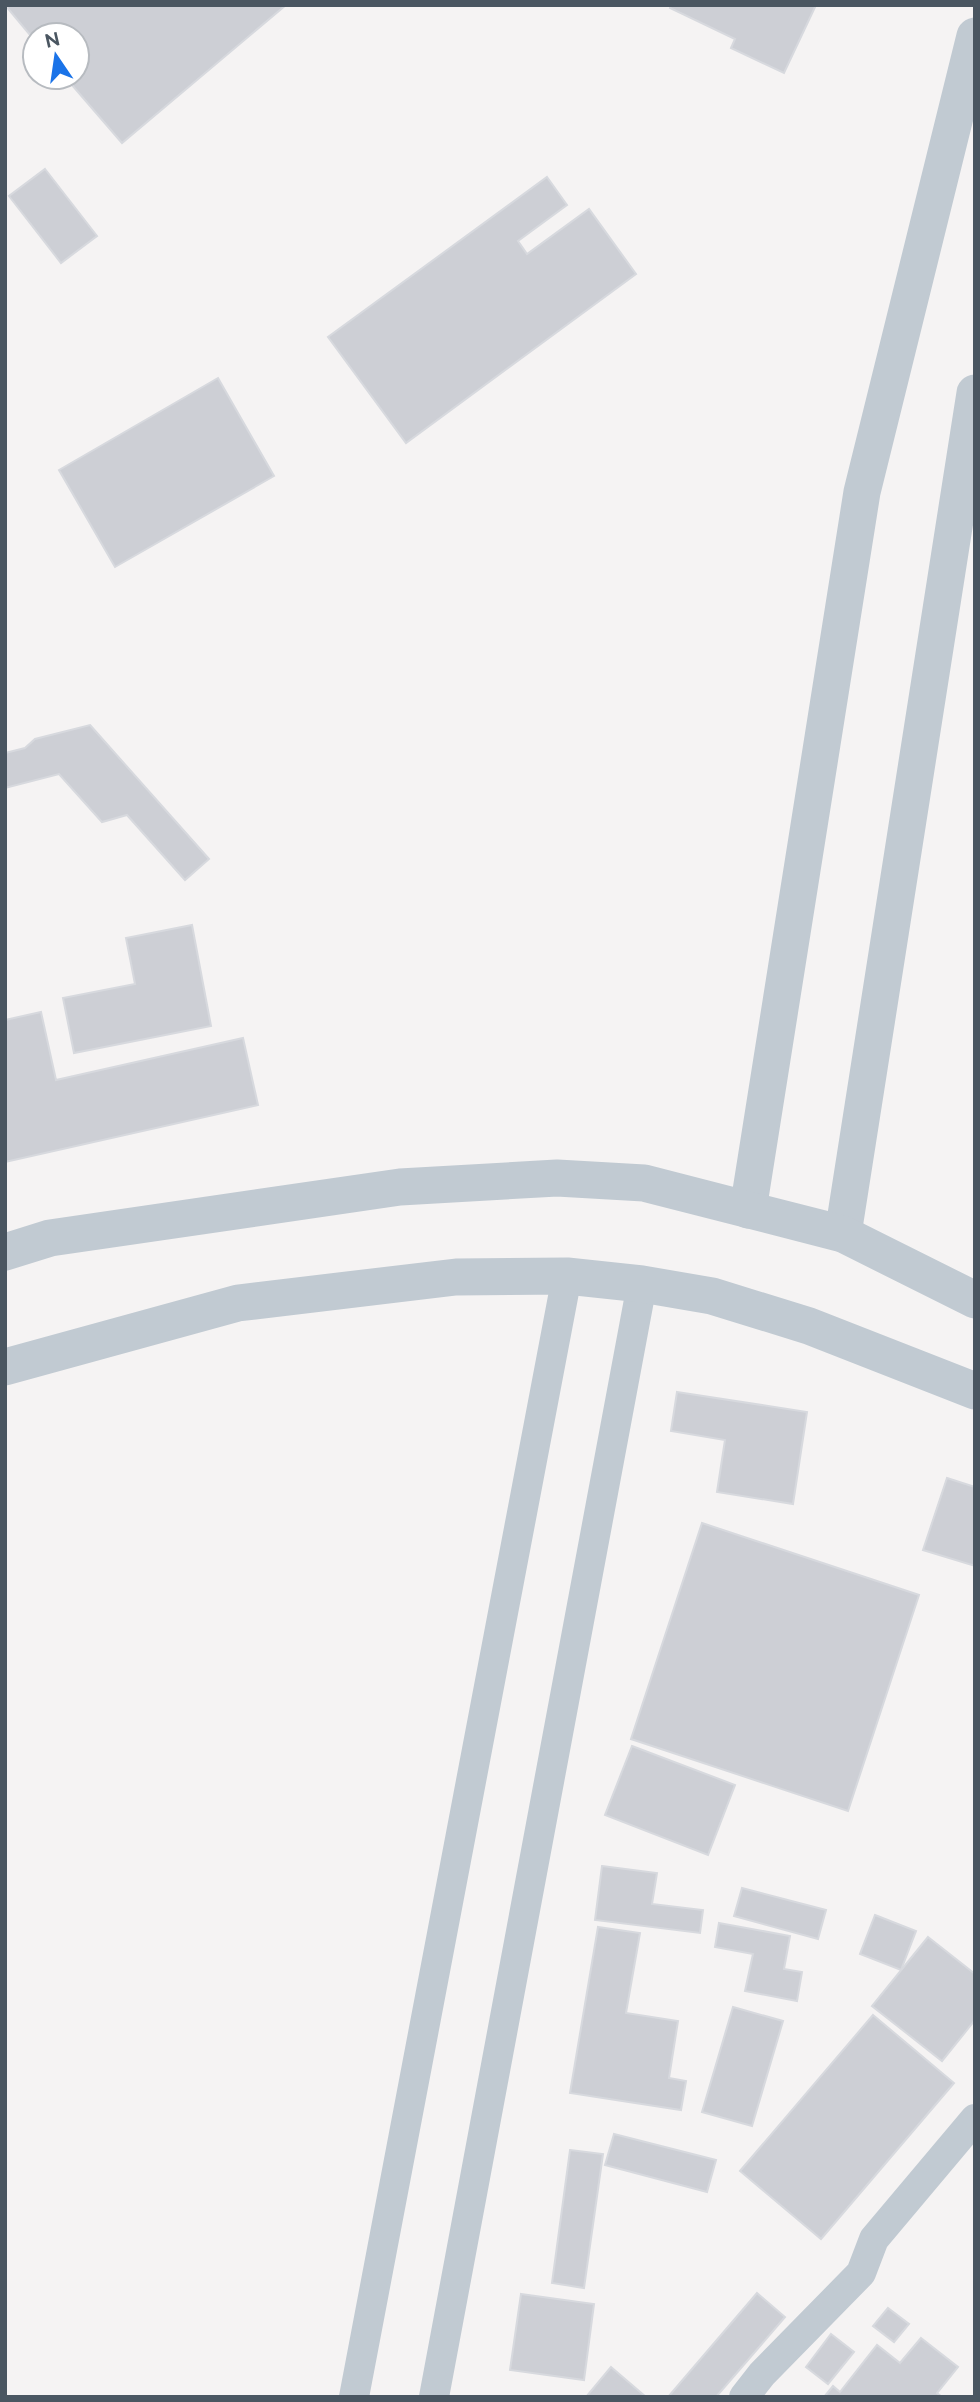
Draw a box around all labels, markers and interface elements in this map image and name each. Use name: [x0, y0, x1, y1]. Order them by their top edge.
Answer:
north arrow: [21, 21, 91, 91]
text: N: [43, 27, 62, 52]

